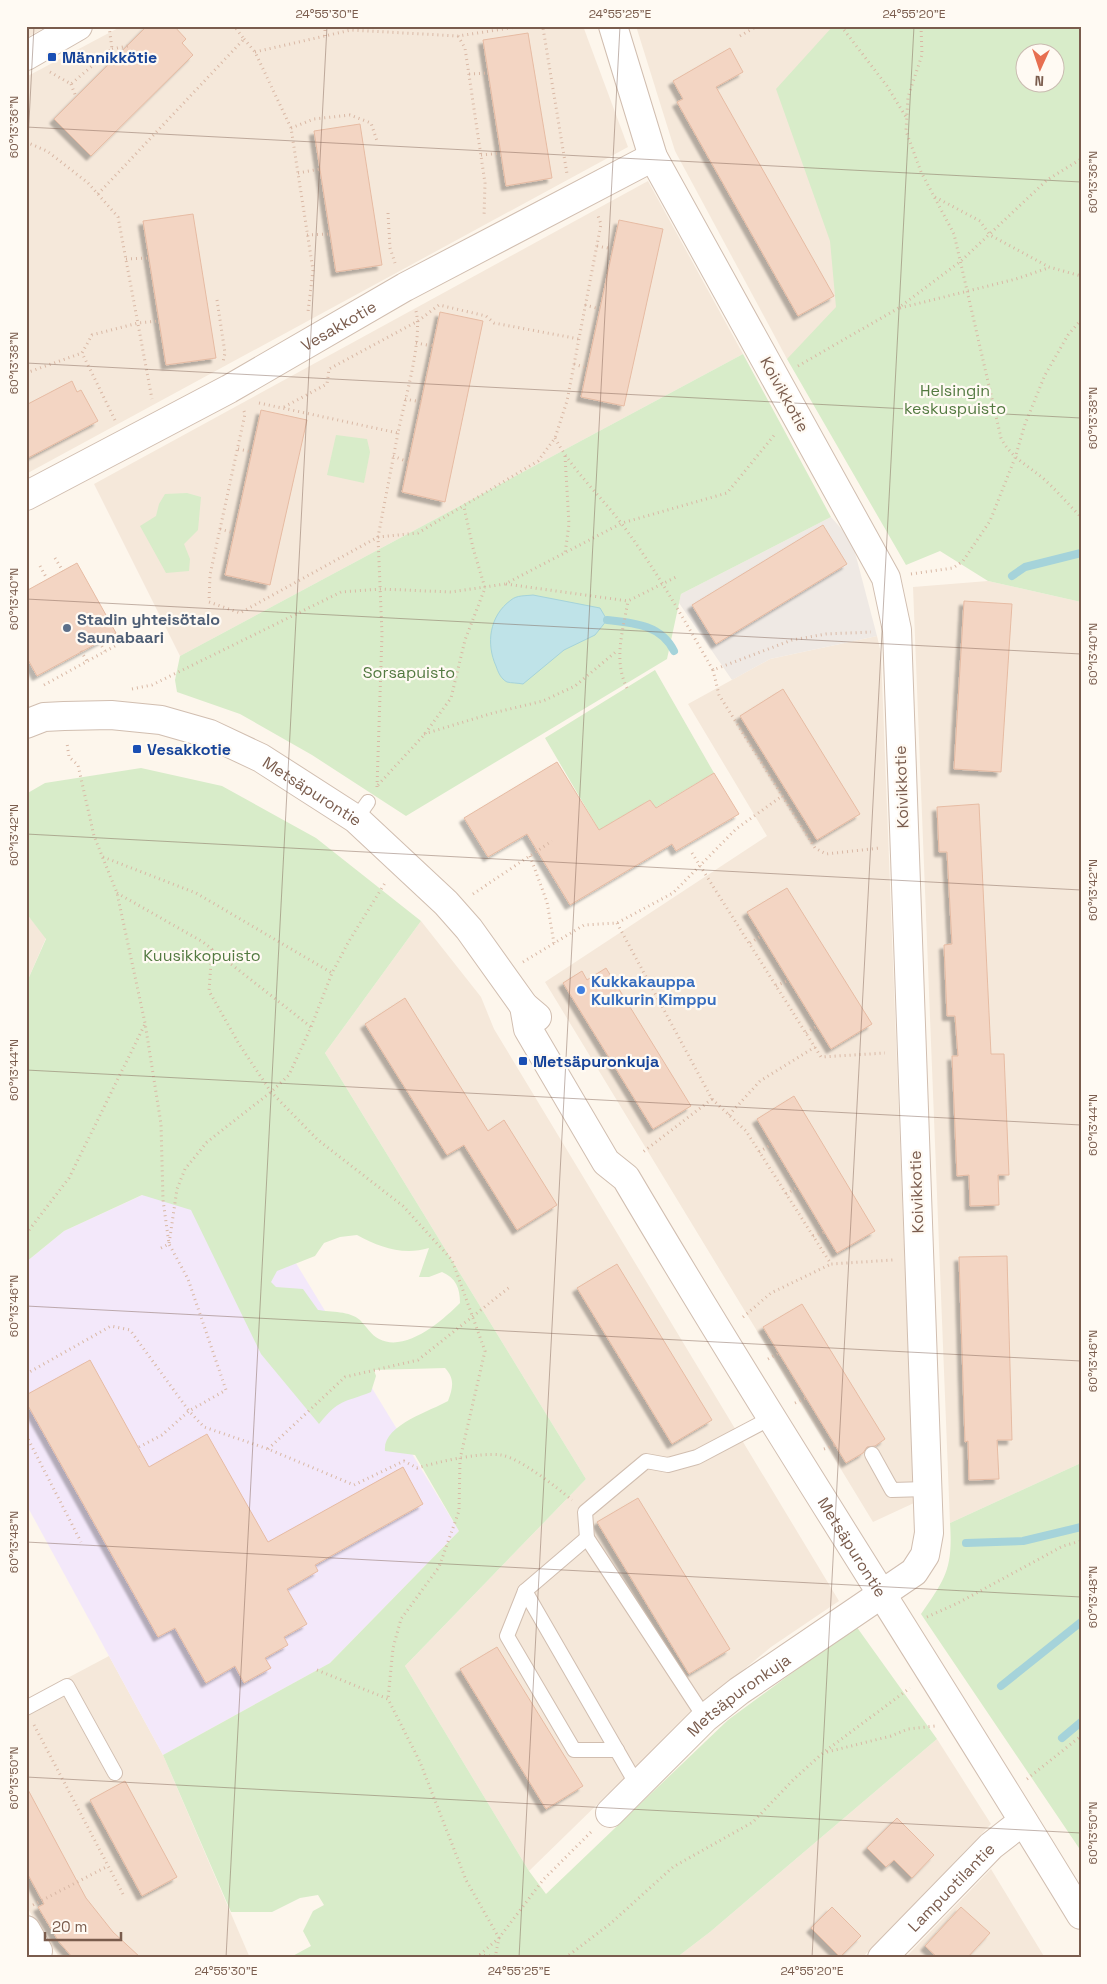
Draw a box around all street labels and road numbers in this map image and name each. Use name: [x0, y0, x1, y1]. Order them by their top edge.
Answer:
street label: Vesakkotie: [297, 296, 380, 356]
street label: Koivikkotie: [755, 353, 814, 436]
street label: Koivikkotie: [890, 745, 913, 829]
street label: Metsäpurontie: [258, 752, 367, 831]
street label: Koivikkotie: [905, 1150, 928, 1234]
street label: Metsäpurontie: [813, 1493, 891, 1601]
street label: Metsäpuronkuja: [682, 1649, 795, 1741]
street label: Lampuotilantie: [903, 1838, 999, 1936]

